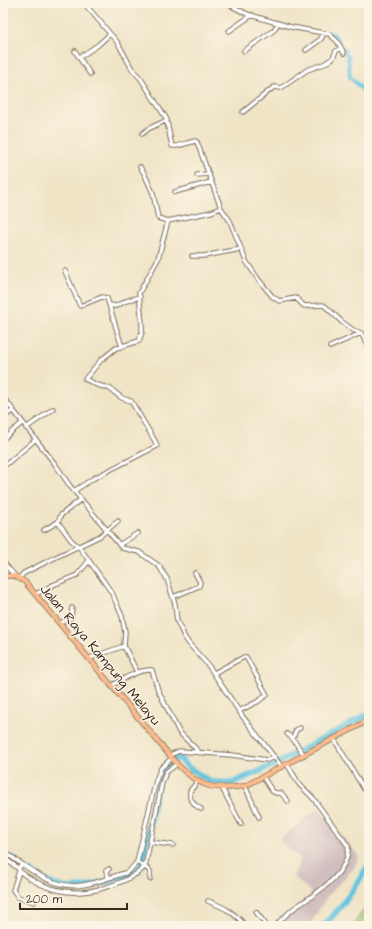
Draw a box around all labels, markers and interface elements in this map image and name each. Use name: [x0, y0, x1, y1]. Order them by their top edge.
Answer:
street label: Jalan Raya Kampung Melayu: [35, 580, 165, 730]
scale bar: [20, 885, 127, 911]
text: 200 m: [26, 891, 63, 908]

